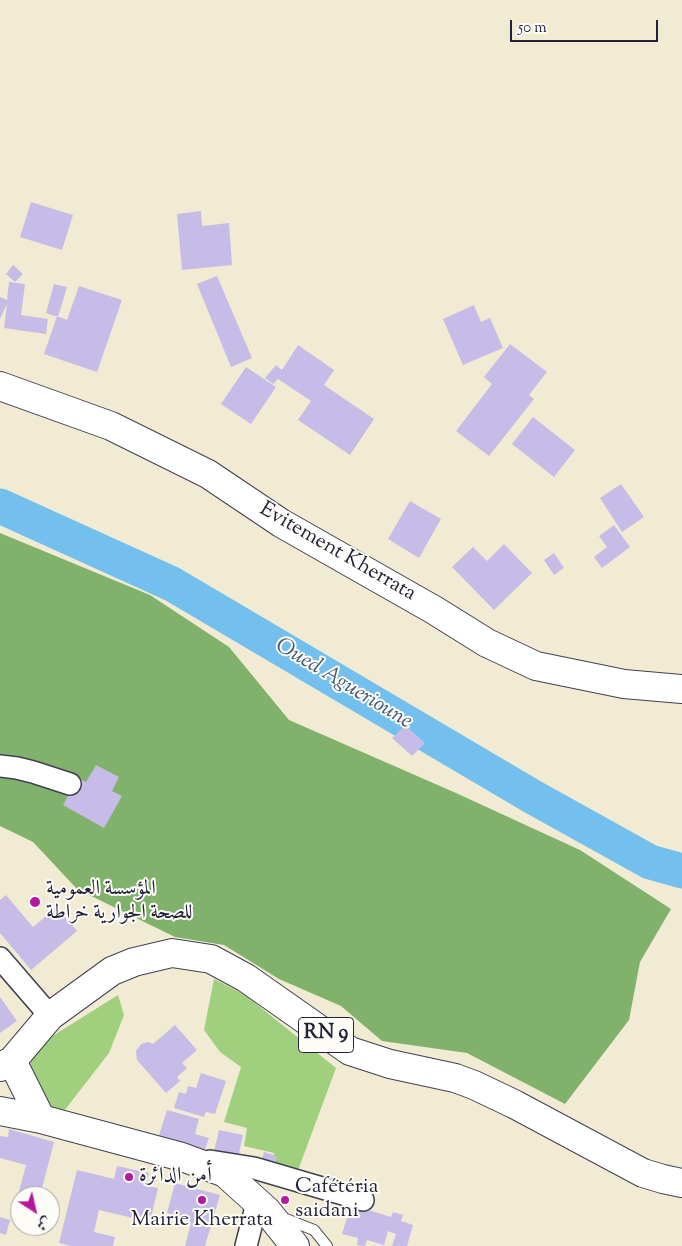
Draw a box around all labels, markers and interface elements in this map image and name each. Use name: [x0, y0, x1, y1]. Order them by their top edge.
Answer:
scale bar: [512, 10, 660, 42]
text: 50 m: [518, 18, 547, 39]
street label: Evitement Kherrata: [254, 498, 420, 608]
water label: Oued Aguerioune: [270, 634, 416, 736]
place label: المؤسسة العمومية للصحة الجوارية خراطة: [46, 877, 193, 927]
marker: المؤسسة العمومية للصحة الجوارية خراطة: [28, 895, 42, 909]
road number: RN 9: [298, 1018, 354, 1052]
place label: أمن الدائرة: [139, 1164, 212, 1190]
marker: أمن الدائرة: [123, 1171, 135, 1183]
place label: Cafétéria saidani: [295, 1175, 378, 1225]
north arrow: [10, 1186, 60, 1236]
marker: Mairie Kherrata: [196, 1194, 208, 1206]
marker: Cafétéria saidani: [279, 1194, 291, 1206]
place label: Mairie Kherrata: [131, 1208, 273, 1234]
text: ش: [32, 1210, 54, 1235]

